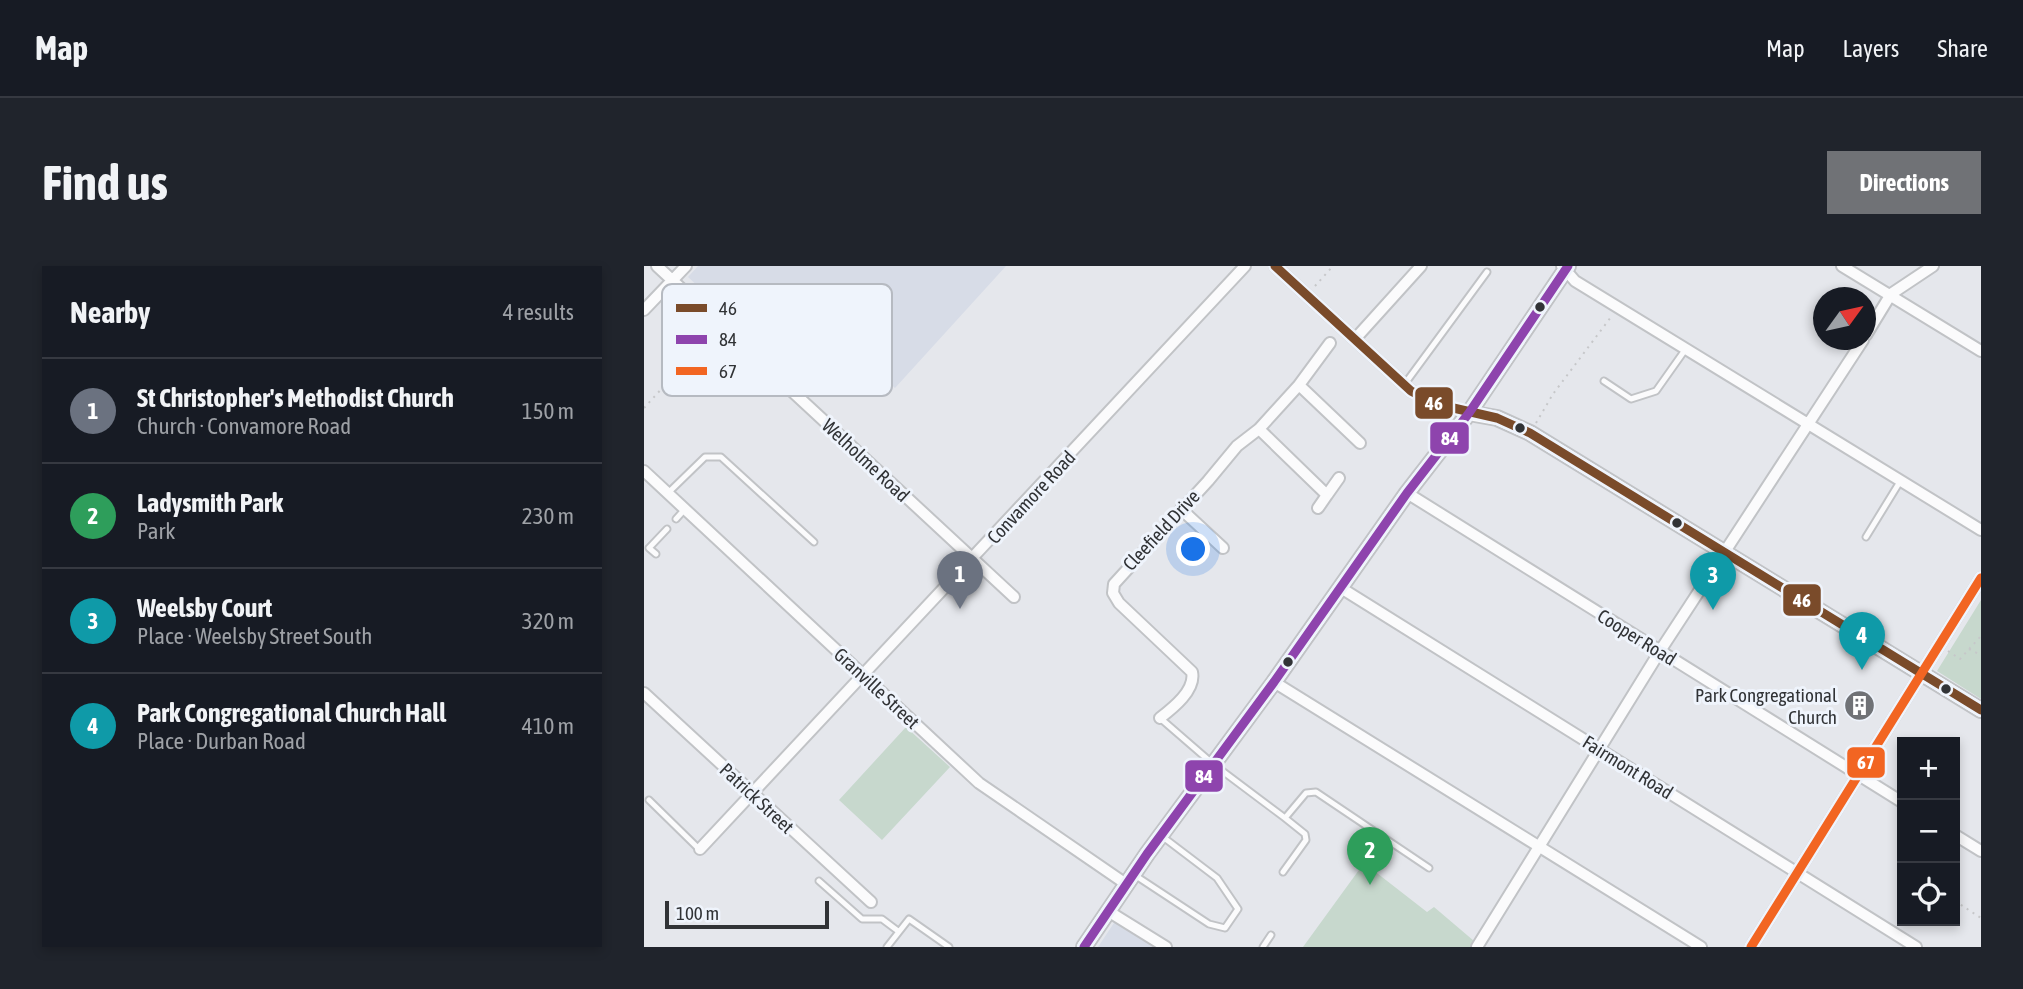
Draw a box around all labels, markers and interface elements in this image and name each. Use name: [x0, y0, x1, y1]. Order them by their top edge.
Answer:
text: Map: [35, 29, 88, 67]
text: Map: [1766, 35, 1805, 62]
text: Layers: [1843, 35, 1899, 62]
text: Share: [1937, 35, 1988, 62]
button: Directions: [1827, 151, 1981, 214]
text: Find us: [42, 154, 168, 210]
legend: [662, 284, 892, 396]
north arrow: [1813, 287, 1876, 350]
text: Nearby: [70, 295, 150, 329]
text: 46: [719, 297, 737, 319]
text: 4 results: [503, 299, 574, 325]
unlabelled marker: [1533, 300, 1547, 314]
text: 84: [719, 328, 737, 350]
text: 67: [719, 360, 737, 382]
text: St Christopher's Methodist Church: [137, 383, 454, 413]
line badge: 46: [1414, 386, 1454, 420]
text: 46: [1424, 392, 1443, 414]
text: 1: [88, 398, 98, 424]
text: 150 m: [522, 398, 574, 424]
text: Church · Convamore Road: [137, 413, 351, 439]
street label: Welholme Road: [818, 414, 914, 506]
line badge: 84: [1429, 421, 1470, 455]
unlabelled marker: [1513, 421, 1527, 435]
text: 84: [1441, 427, 1459, 449]
street label: Convamore Road: [982, 446, 1080, 548]
street label: Cleefield Drive: [1118, 485, 1204, 575]
text: Ladysmith Park: [137, 488, 283, 518]
text: 2: [88, 503, 98, 529]
text: 230 m: [522, 503, 574, 529]
unlabelled marker: [1670, 516, 1684, 530]
text: Park: [137, 518, 175, 544]
your location: [1176, 532, 1210, 566]
pin: 1: [937, 551, 983, 609]
pin: 3: [1690, 552, 1736, 610]
line badge: 46: [1782, 583, 1822, 617]
text: 46: [1792, 589, 1811, 611]
text: Weelsby Court: [137, 593, 272, 623]
street label: Cooper Road: [1594, 604, 1680, 670]
text: 3: [88, 608, 98, 634]
text: 320 m: [522, 608, 574, 634]
pin: 4: [1839, 612, 1885, 670]
text: Place · Weelsby Street South: [137, 623, 372, 649]
street label: Granville Street: [830, 643, 924, 733]
unlabelled marker: [1281, 655, 1295, 669]
unlabelled marker: [1939, 682, 1953, 696]
place label: Park Congregational Church: [1695, 684, 1837, 728]
building icon: Park Congregational Church: [1843, 689, 1877, 723]
text: Park Congregational Church Hall: [137, 698, 446, 728]
text: 4: [88, 713, 98, 739]
text: 410 m: [522, 713, 574, 739]
text: Place · Durban Road: [137, 728, 306, 754]
street label: Fairmont Road: [1579, 731, 1677, 803]
map controls: [1897, 737, 1960, 926]
button: +: [1897, 737, 1960, 800]
line badge: 67: [1846, 746, 1886, 779]
text: 67: [1857, 751, 1875, 773]
street label: Patrick Street: [716, 758, 798, 838]
line badge: 84: [1184, 759, 1224, 793]
text: 84: [1195, 765, 1213, 787]
button: −: [1897, 800, 1960, 863]
pin: 2: [1347, 827, 1393, 885]
button: locate: [1897, 863, 1960, 926]
scale bar: [665, 898, 830, 930]
text: 100 m: [676, 902, 719, 924]

